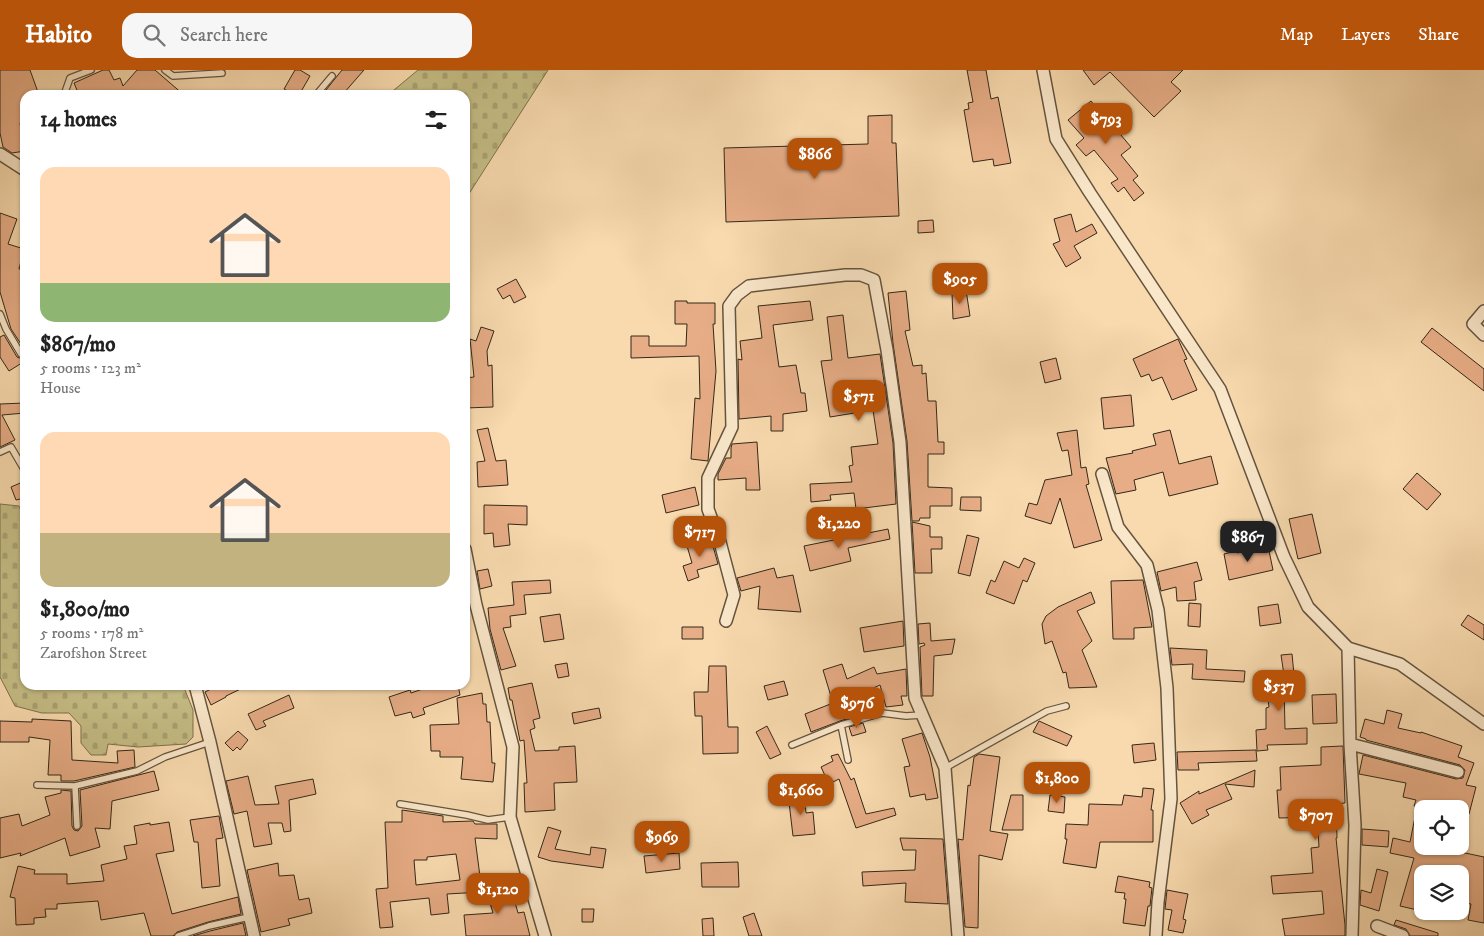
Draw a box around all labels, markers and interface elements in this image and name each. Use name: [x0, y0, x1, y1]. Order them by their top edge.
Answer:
search box: [122, 13, 472, 58]
text: Habito: [25, 20, 92, 50]
icon: search: [140, 21, 168, 49]
text: Search here: [180, 24, 268, 47]
text: Map: [1280, 24, 1313, 46]
text: Layers: [1341, 24, 1390, 46]
text: Share: [1418, 24, 1459, 46]
pin: $793: [1076, 102, 1136, 145]
icon: filters: [422, 106, 450, 134]
text: 14 homes: [40, 107, 117, 133]
text: $793: [1090, 109, 1122, 129]
pin: $866: [785, 138, 845, 180]
text: $866: [798, 144, 832, 164]
icon: home: [200, 200, 290, 290]
pin: $905: [930, 262, 990, 305]
text: $905: [943, 269, 977, 289]
text: $867/mo: [40, 332, 115, 358]
text: 5 rooms · 123 m²: [40, 358, 141, 378]
text: House: [40, 378, 81, 398]
pin: $571: [829, 380, 889, 422]
text: $571: [844, 386, 874, 406]
icon: home: [200, 465, 290, 555]
pin: $1,220: [798, 506, 880, 549]
text: $1,220: [817, 513, 861, 533]
pin: $717: [670, 516, 730, 558]
pin: $867: [1218, 520, 1278, 563]
text: $717: [684, 522, 716, 542]
text: $867: [1231, 527, 1265, 547]
text: $1,800/mo: [40, 597, 130, 623]
text: 5 rooms · 178 m²: [40, 623, 143, 643]
text: Zarofshon Street: [40, 643, 147, 663]
pin: $537: [1249, 670, 1309, 712]
text: $537: [1263, 676, 1295, 696]
pin: $976: [827, 686, 887, 729]
text: $976: [840, 693, 874, 713]
pin: $1,800: [1016, 762, 1098, 804]
text: $1,800: [1035, 768, 1079, 788]
pin: $1,660: [760, 774, 842, 816]
text: $1,660: [779, 780, 823, 800]
pin: $707: [1286, 798, 1346, 841]
map controls: [1414, 800, 1469, 920]
button: locate: [1414, 800, 1469, 855]
text: $707: [1299, 805, 1333, 825]
pin: $969: [632, 820, 692, 863]
text: $969: [645, 827, 679, 847]
button: layers: [1414, 865, 1469, 920]
pin: $1,120: [457, 872, 539, 915]
text: $1,120: [477, 879, 519, 899]

